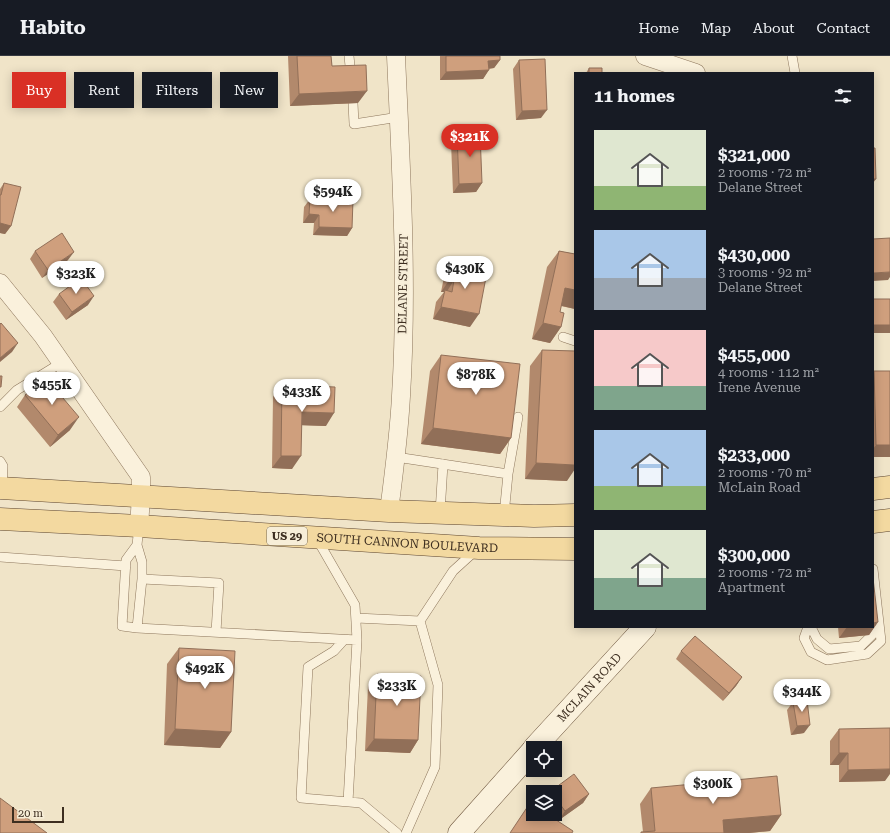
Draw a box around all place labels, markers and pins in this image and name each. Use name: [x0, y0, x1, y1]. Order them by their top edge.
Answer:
pin: $321K: [442, 124, 498, 158]
pin: $594K: [305, 179, 361, 213]
pin: $430K: [437, 256, 493, 290]
pin: $323K: [48, 261, 104, 295]
pin: $878K: [448, 362, 504, 396]
pin: $455K: [24, 372, 80, 406]
pin: $433K: [274, 379, 330, 413]
pin: $492K: [177, 656, 233, 690]
pin: $233K: [369, 673, 425, 707]
pin: $344K: [774, 679, 830, 713]
pin: $300K: [685, 771, 741, 805]

